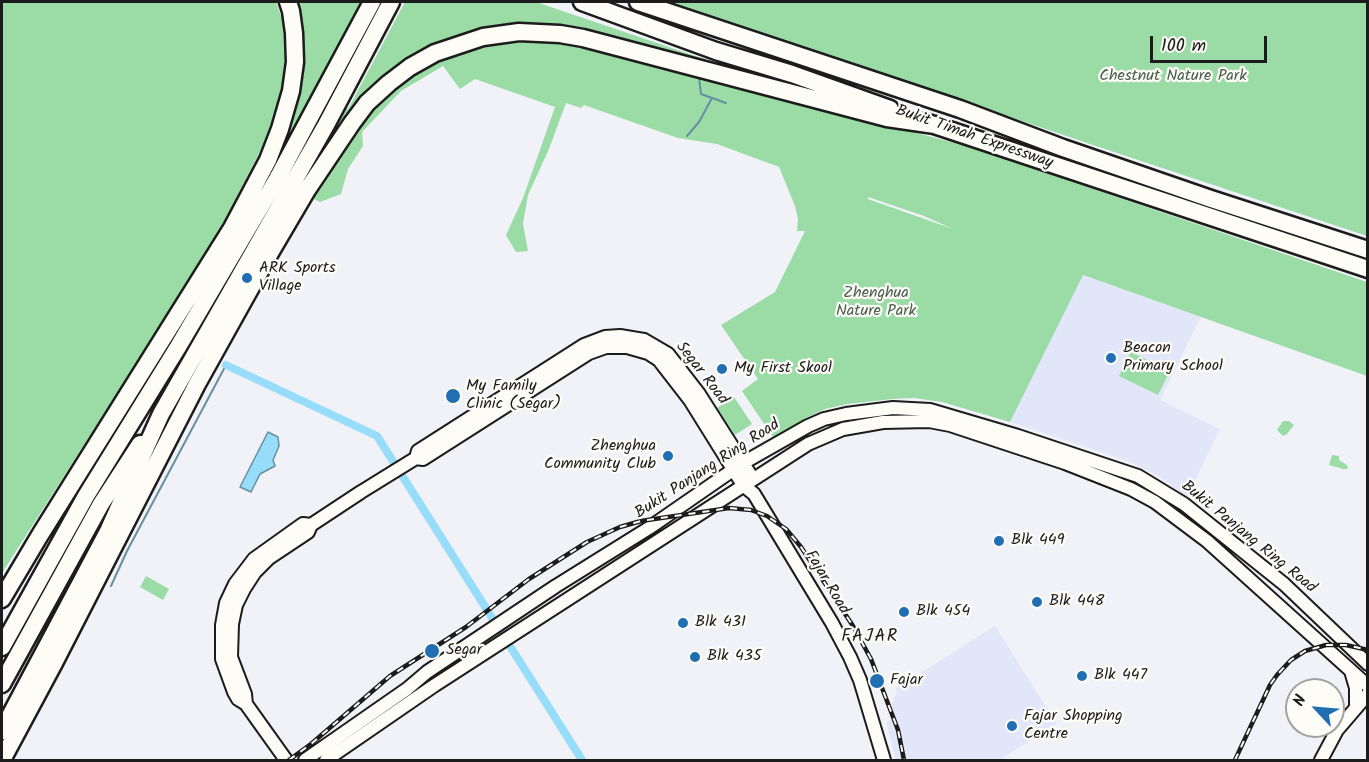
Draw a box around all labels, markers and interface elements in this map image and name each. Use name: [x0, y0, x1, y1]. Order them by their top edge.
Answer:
scale bar: [1153, 24, 1270, 62]
text: 100 m: [1161, 32, 1206, 61]
park label: Chestnut Nature Park: [1099, 67, 1247, 87]
street label: Bukit Timah Expressway: [893, 102, 1055, 174]
place label: ARK Sports Village: [259, 259, 336, 297]
marker: ARK Sports Village: [240, 271, 254, 285]
park label: Zhenghua Nature Park: [836, 284, 916, 322]
street label: Segar Road: [670, 339, 732, 409]
place label: Beacon Primary School: [1123, 339, 1223, 377]
marker: Beacon Primary School: [1104, 351, 1118, 365]
place label: My First Skool: [734, 359, 832, 379]
marker: My First Skool: [715, 362, 729, 376]
place label: My Family Clinic (Segar): [466, 377, 561, 415]
marker: My Family Clinic (Segar): [444, 387, 462, 405]
street label: Bukit Panjang Ring Road: [632, 416, 784, 524]
place label: Zhenghua Community Club: [544, 437, 656, 475]
marker: Zhenghua Community Club: [661, 449, 675, 463]
street label: Bukit Panjang Ring Road: [1177, 478, 1319, 598]
place label: Blk 449: [1011, 531, 1064, 551]
marker: Blk 449: [992, 534, 1006, 548]
street label: Fajar Road: [799, 548, 853, 618]
place label: Blk 448: [1049, 592, 1104, 612]
marker: Blk 448: [1030, 595, 1044, 609]
place label: Blk 454: [916, 602, 970, 622]
marker: Blk 454: [897, 605, 911, 619]
place label: Blk 431: [695, 613, 746, 633]
marker: Blk 431: [676, 616, 690, 630]
district label: FAJAR: [841, 627, 899, 649]
place label: Segar: [446, 641, 482, 661]
marker: Segar: [423, 642, 441, 660]
place label: Blk 435: [707, 647, 762, 667]
marker: Blk 435: [688, 650, 702, 664]
place label: Blk 447: [1094, 666, 1147, 686]
marker: Blk 447: [1075, 669, 1089, 683]
place label: Fajar: [890, 671, 923, 691]
marker: Fajar: [868, 672, 886, 690]
north arrow: [1285, 678, 1345, 738]
text: N: [1287, 691, 1314, 711]
place label: Fajar Shopping Centre: [1024, 707, 1123, 745]
marker: Fajar Shopping Centre: [1005, 719, 1019, 733]

